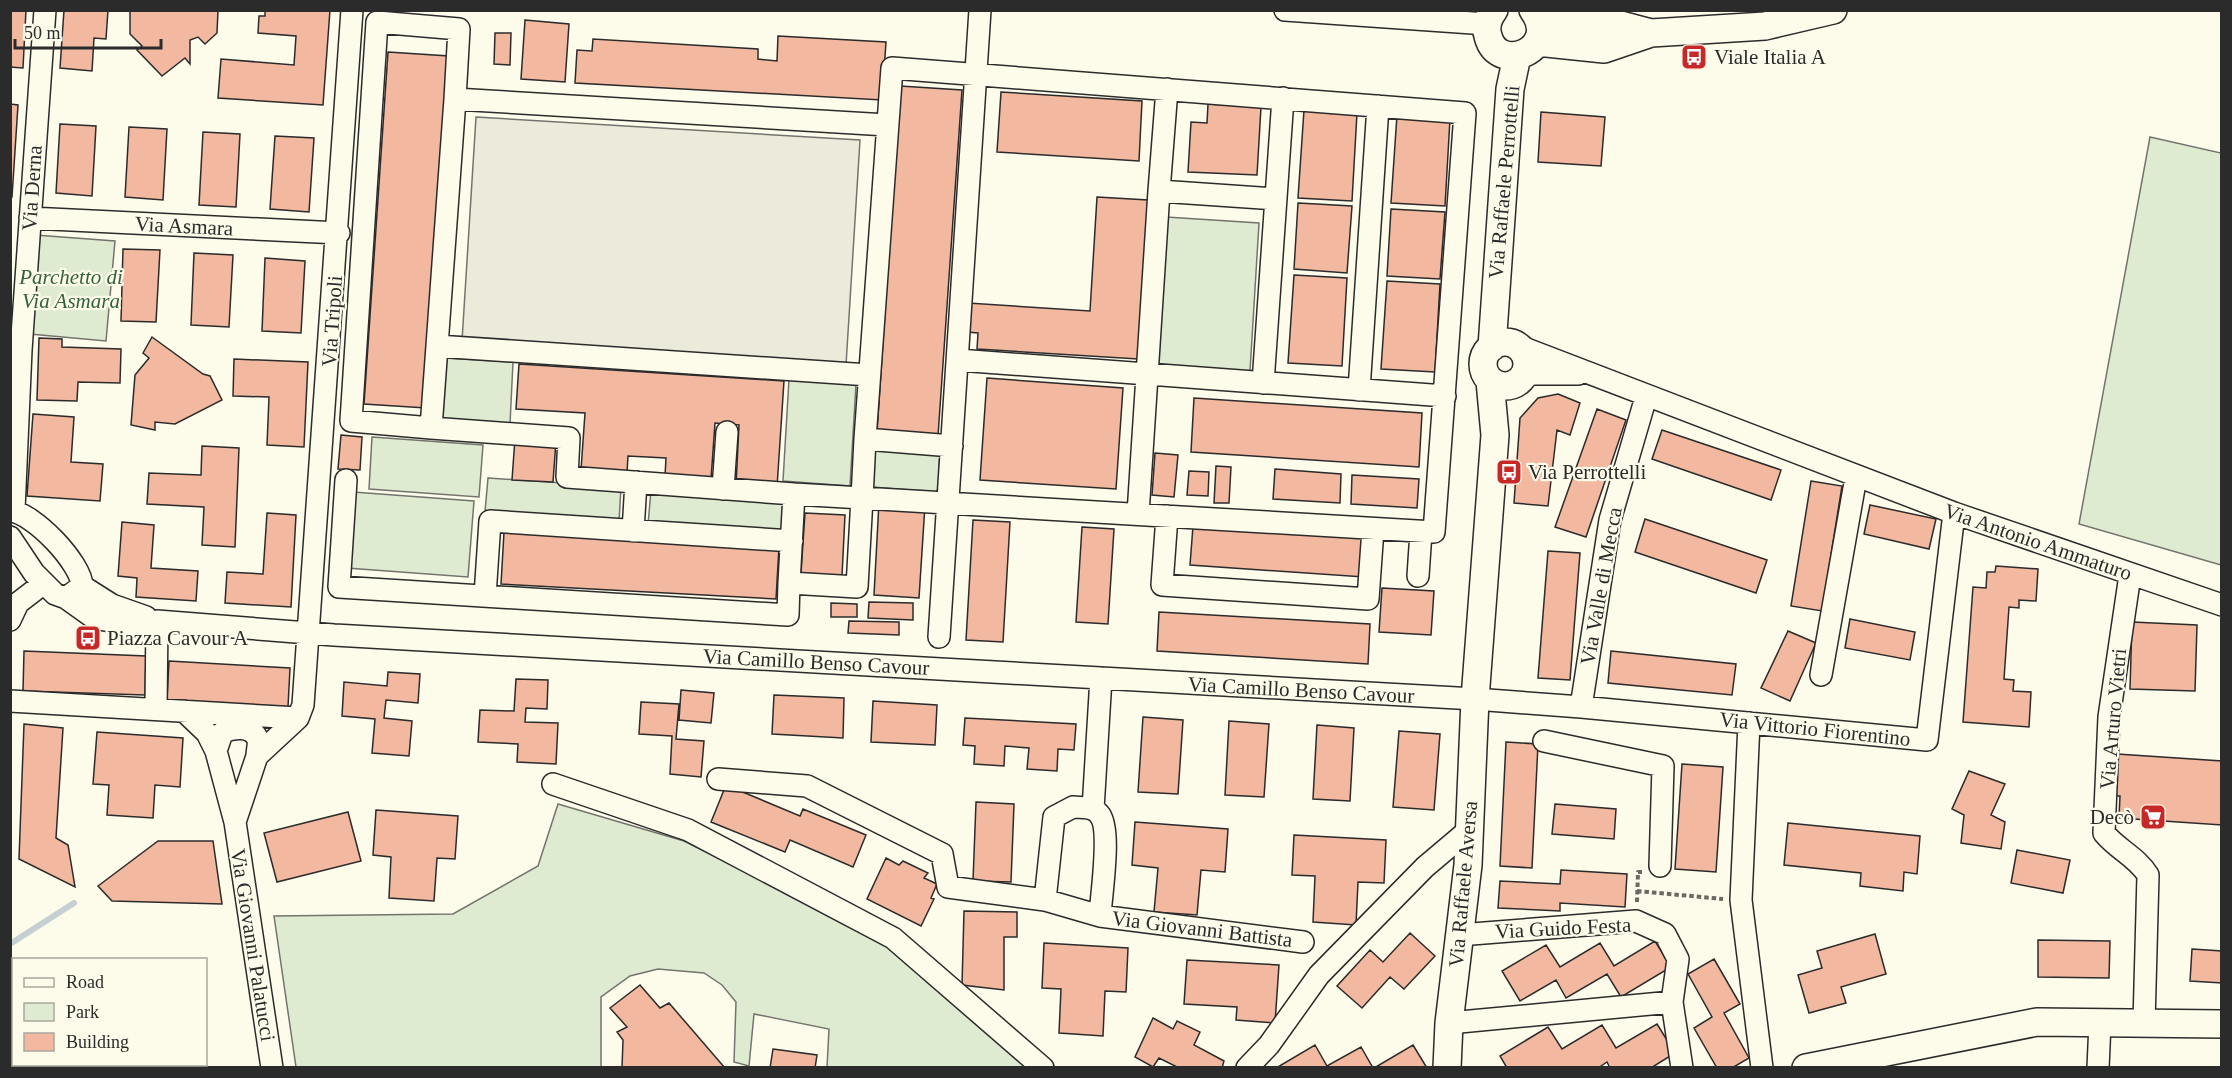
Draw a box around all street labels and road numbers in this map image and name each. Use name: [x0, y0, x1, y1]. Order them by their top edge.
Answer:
street label: Via Raffaele Perrottelli: [1484, 84, 1524, 280]
street label: Via Derna: [17, 144, 47, 232]
street label: Via Asmara: [134, 211, 234, 241]
street label: Via Tripoli: [317, 274, 347, 367]
street label: Via Antonio Ammaturo: [1941, 499, 2135, 585]
street label: Via Valle di Mecca: [1575, 505, 1627, 667]
street label: Via Camillo Benso Cavour: [702, 644, 930, 680]
street label: Via Arturo Vietri: [2095, 647, 2131, 791]
street label: Via Camillo Benso Cavour: [1187, 672, 1415, 708]
street label: Via Vittorio Fiorentino: [1718, 707, 1912, 751]
street label: Via Raffaele Aversa: [1444, 799, 1482, 968]
street label: Via Giovanni Palatucci: [226, 847, 280, 1043]
street label: Via Giovanni Battista: [1110, 906, 1294, 952]
street label: Via Guido Festa: [1494, 912, 1632, 944]

